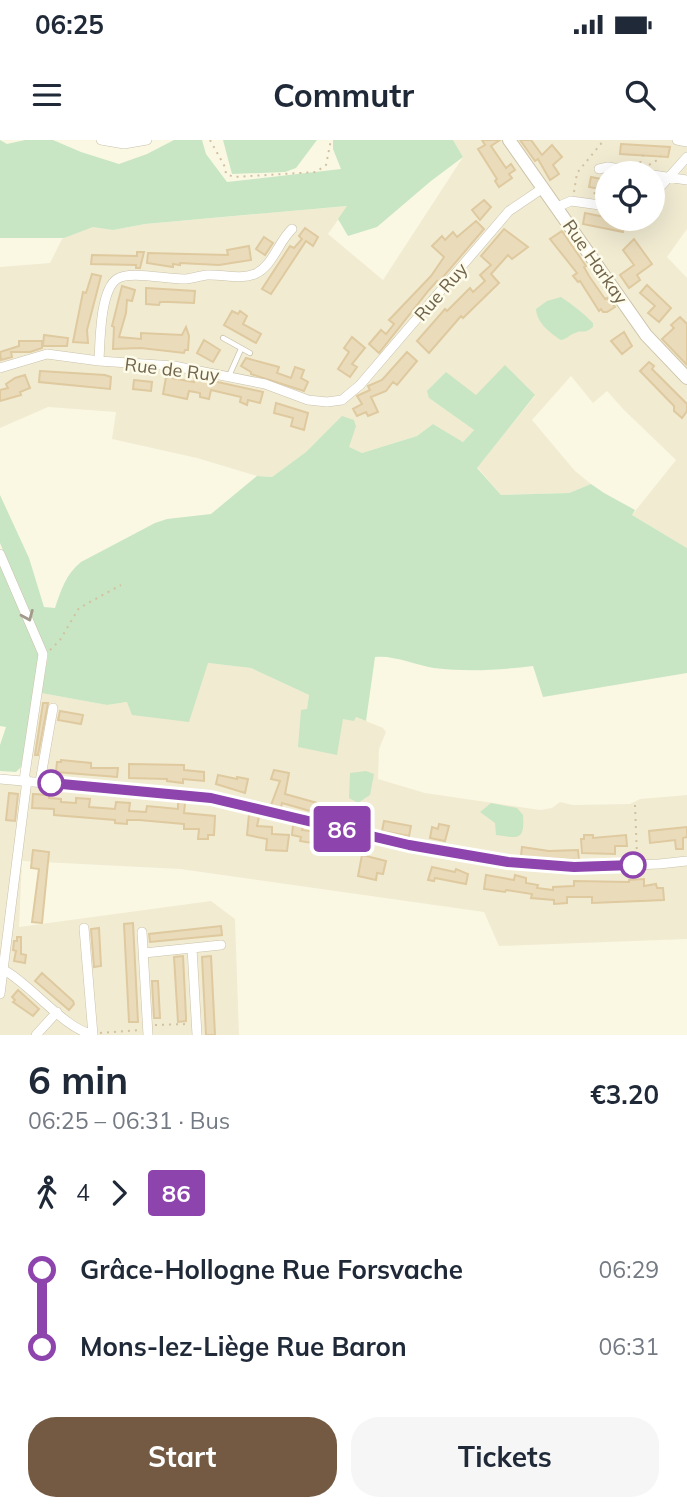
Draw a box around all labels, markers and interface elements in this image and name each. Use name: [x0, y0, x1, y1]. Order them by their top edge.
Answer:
text: 06:25: [35, 8, 104, 41]
text: Commutr: [273, 75, 414, 115]
icon: menu: [28, 76, 66, 114]
icon: search: [621, 76, 659, 114]
map controls: [595, 161, 665, 231]
button: locate: [595, 161, 665, 231]
street label: Rue Harkay: [558, 215, 633, 309]
street label: Rue Ruy: [409, 257, 472, 326]
street label: Rue de Ruy: [123, 352, 221, 387]
one-way arrow: [20, 609, 34, 622]
unlabelled marker: [38, 770, 64, 796]
line badge: 86: [310, 806, 374, 852]
text: 86: [328, 814, 356, 844]
unlabelled marker: [620, 852, 646, 878]
text: 6 min: [28, 1056, 128, 1104]
text: €3.20: [590, 1078, 659, 1111]
text: 06:25 – 06:31 · Bus: [28, 1106, 230, 1135]
icon: walk: [28, 1174, 66, 1212]
icon: forward: [100, 1174, 138, 1212]
text: 4: [76, 1178, 90, 1207]
text: 86: [162, 1178, 191, 1208]
text: Grâce-Hollogne Rue Forsvache: [80, 1253, 463, 1286]
text: 06:29: [599, 1255, 659, 1284]
text: Mons-lez-Liège Rue Baron: [80, 1330, 407, 1363]
text: 06:31: [599, 1332, 659, 1361]
button: Start: [28, 1417, 337, 1497]
button: Tickets: [351, 1417, 659, 1497]

